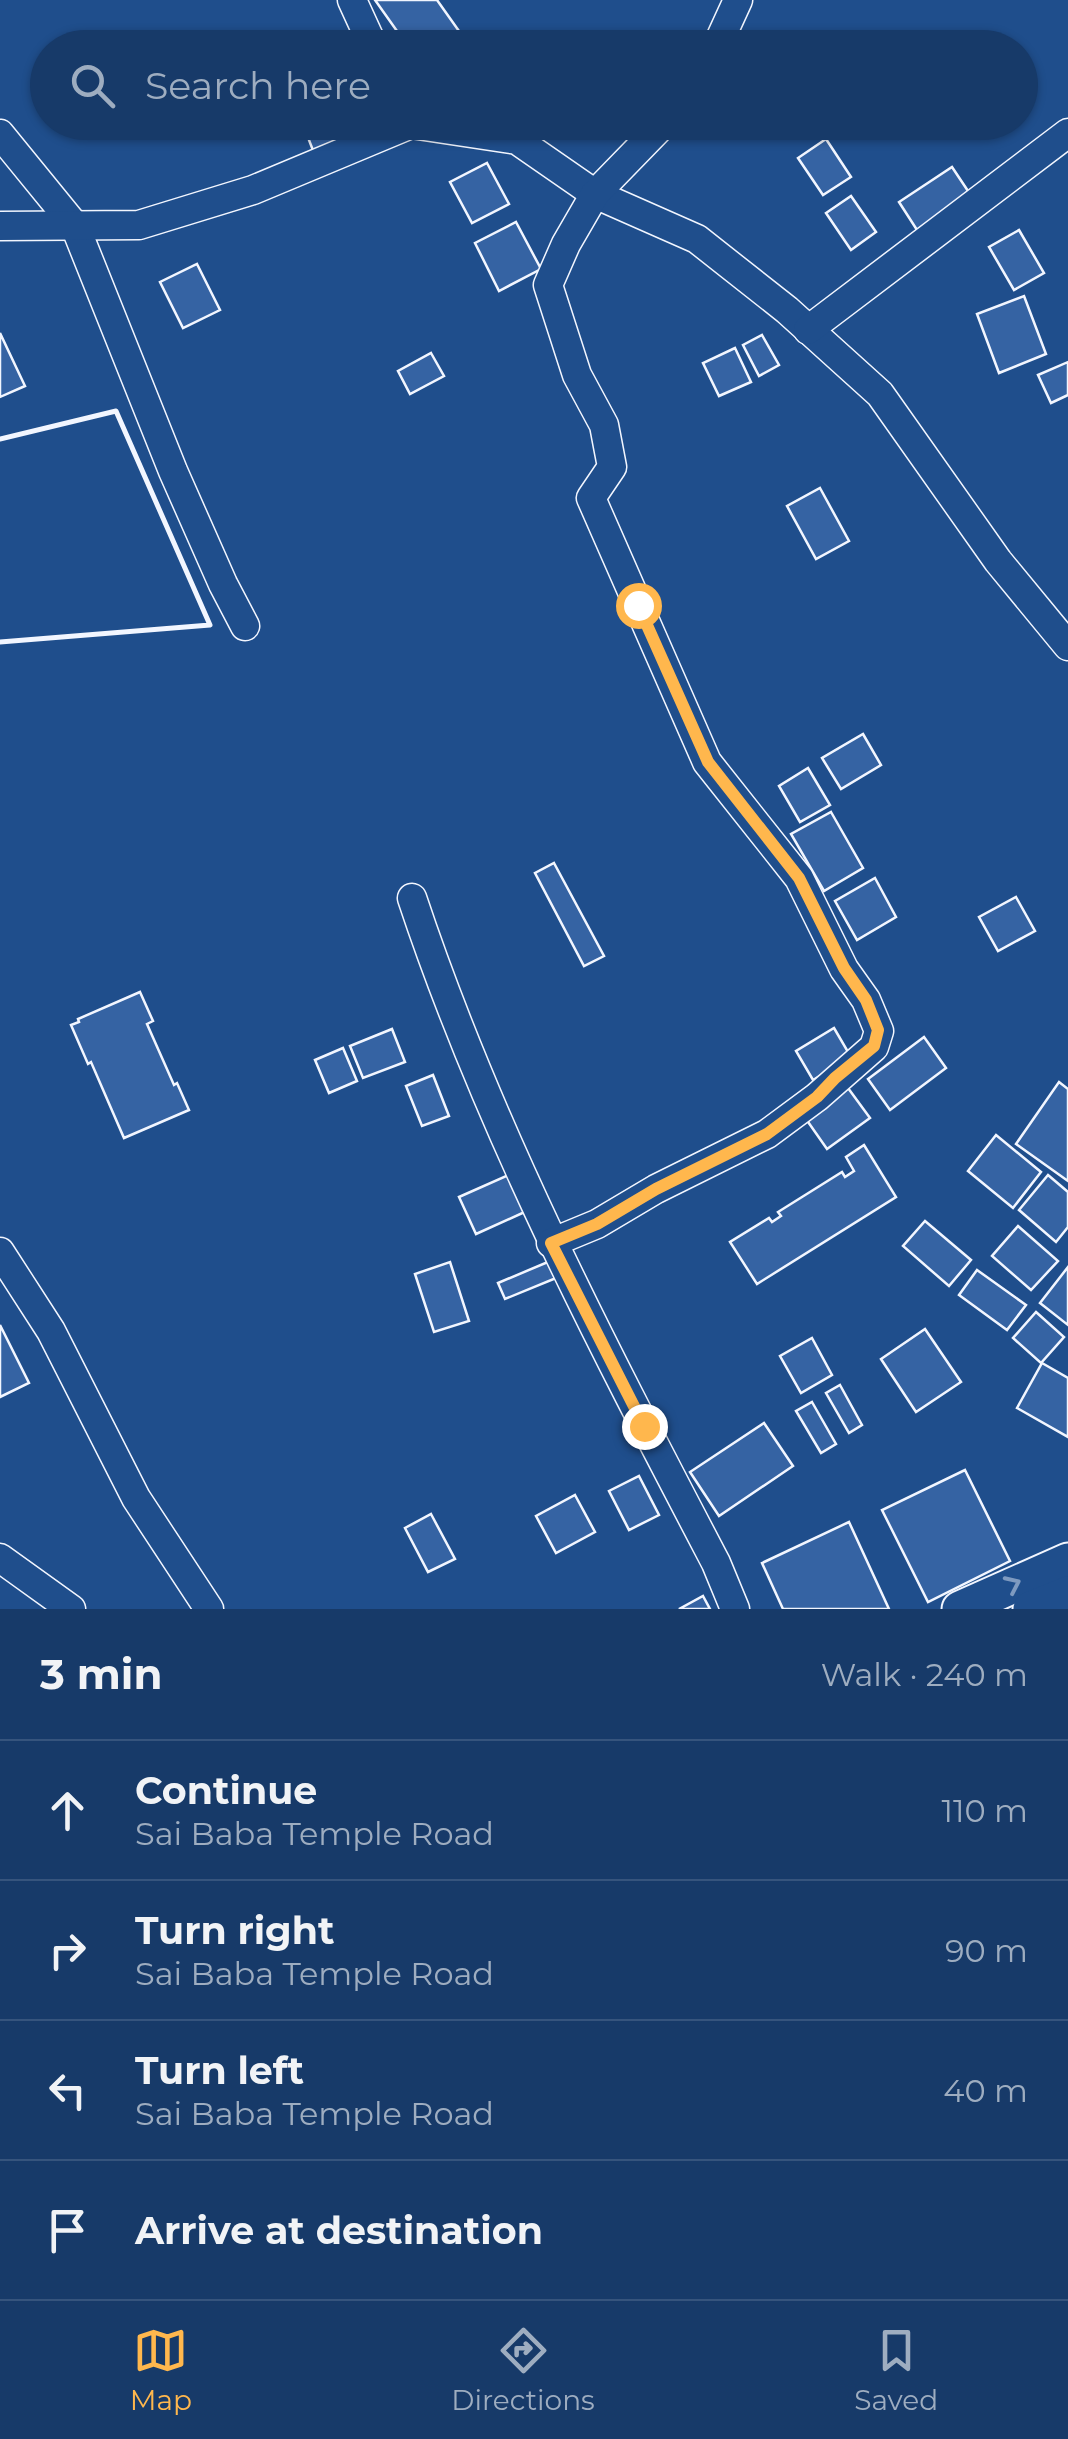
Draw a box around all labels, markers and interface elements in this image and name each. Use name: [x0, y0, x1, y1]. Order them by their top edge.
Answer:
search box: [30, 30, 1038, 140]
icon: search: [65, 58, 120, 113]
text: Search here: [145, 62, 371, 109]
route start: [616, 583, 662, 629]
route end: [622, 1404, 668, 1450]
one-way arrow: [1003, 1576, 1021, 1596]
text: 3 min: [40, 1648, 162, 1700]
text: Walk · 240 m: [821, 1655, 1028, 1694]
text: Continue: [135, 1767, 317, 1814]
icon: ahead: [40, 1783, 95, 1838]
text: 110 m: [941, 1791, 1028, 1830]
text: Sai Baba Temple Road: [135, 1814, 494, 1853]
text: Turn right: [135, 1907, 334, 1954]
icon: right: [40, 1923, 95, 1978]
text: 90 m: [945, 1931, 1028, 1970]
text: Sai Baba Temple Road: [135, 1954, 494, 1993]
text: Turn left: [135, 2047, 304, 2094]
icon: left: [40, 2063, 95, 2118]
text: 40 m: [943, 2071, 1028, 2110]
text: Sai Baba Temple Road: [135, 2094, 494, 2133]
icon: arrive: [40, 2203, 95, 2258]
text: Arrive at destination: [135, 2207, 543, 2254]
tab: Map: [130, 2323, 192, 2417]
tab: Directions: [451, 2323, 595, 2417]
tab: Saved: [854, 2323, 938, 2417]

